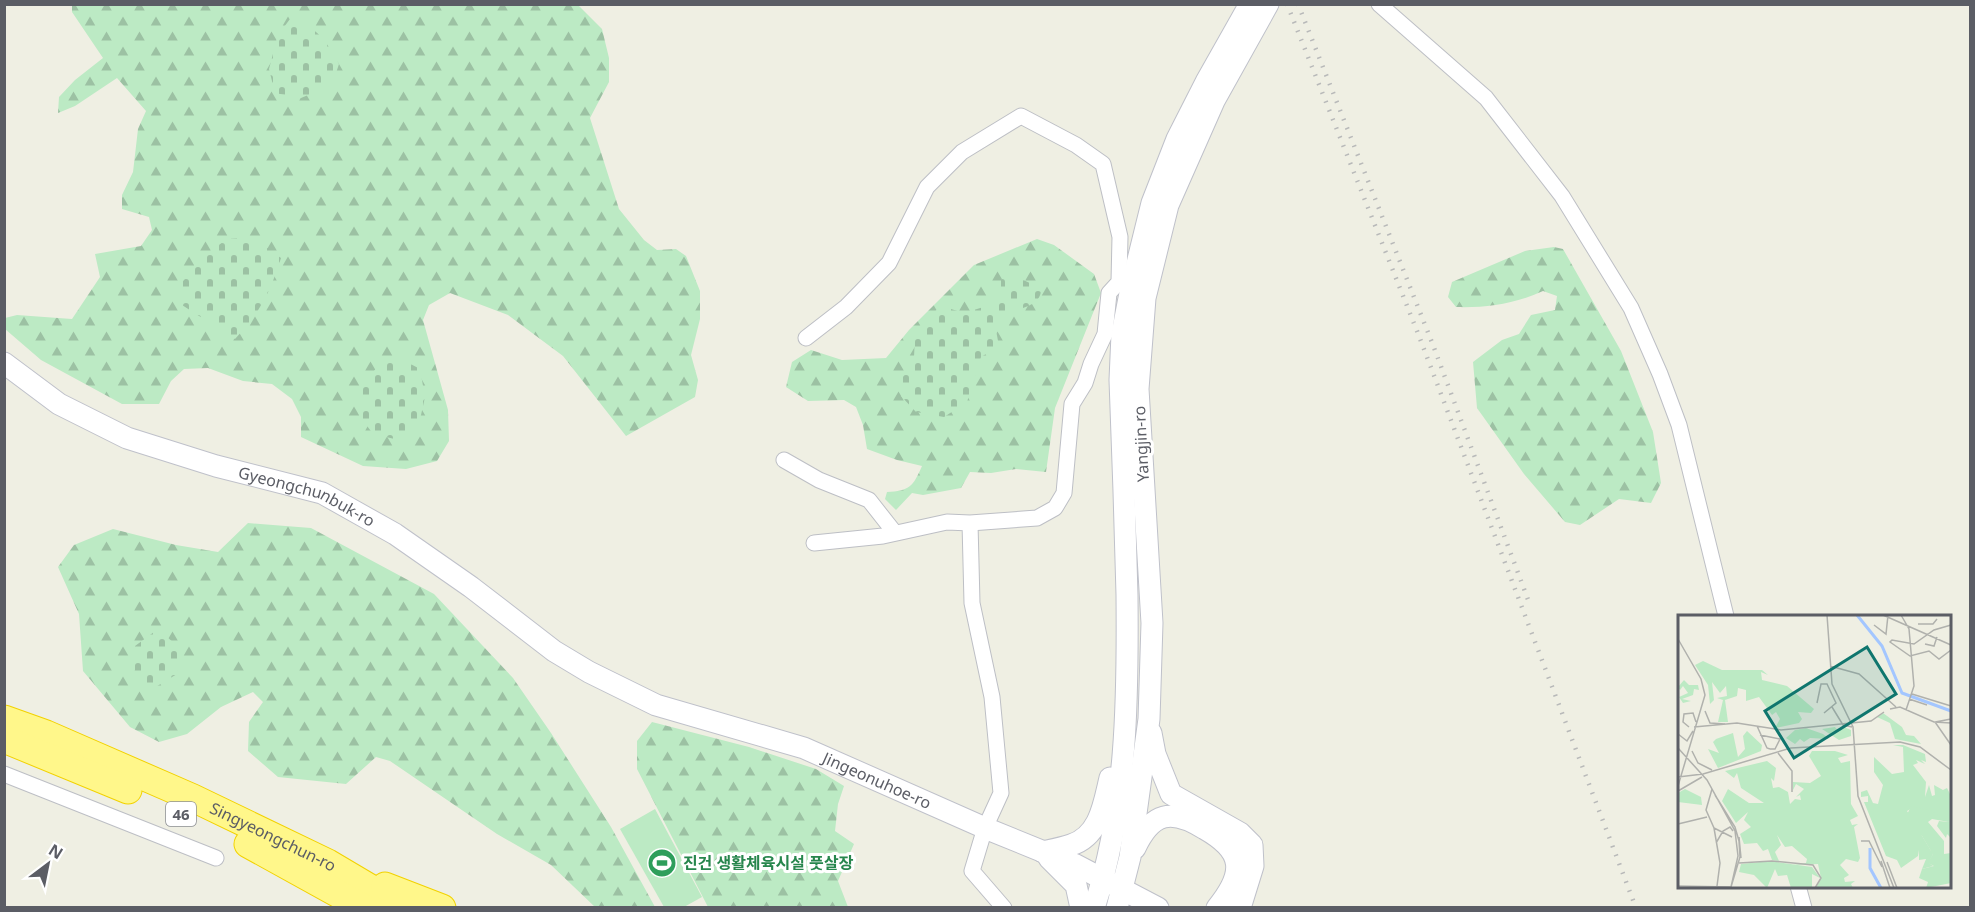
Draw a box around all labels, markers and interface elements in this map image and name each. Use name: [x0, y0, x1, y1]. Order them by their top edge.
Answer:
street label: Yangjin-ro: [1128, 405, 1154, 483]
street label: Gyeongchunbuk-ro: [236, 461, 379, 532]
inset map: [1678, 615, 1951, 888]
street label: Jingeonuhoe-ro: [818, 746, 935, 814]
street label: Singyeongchun-ro: [206, 797, 341, 877]
road number: 46: [166, 802, 196, 826]
north arrow: [18, 834, 78, 894]
text: N: [45, 839, 67, 864]
sports icon: 진건 생활체육시설 풋살장: [646, 847, 678, 879]
place label: 진건 생활체육시설 풋살장: [683, 852, 854, 874]

